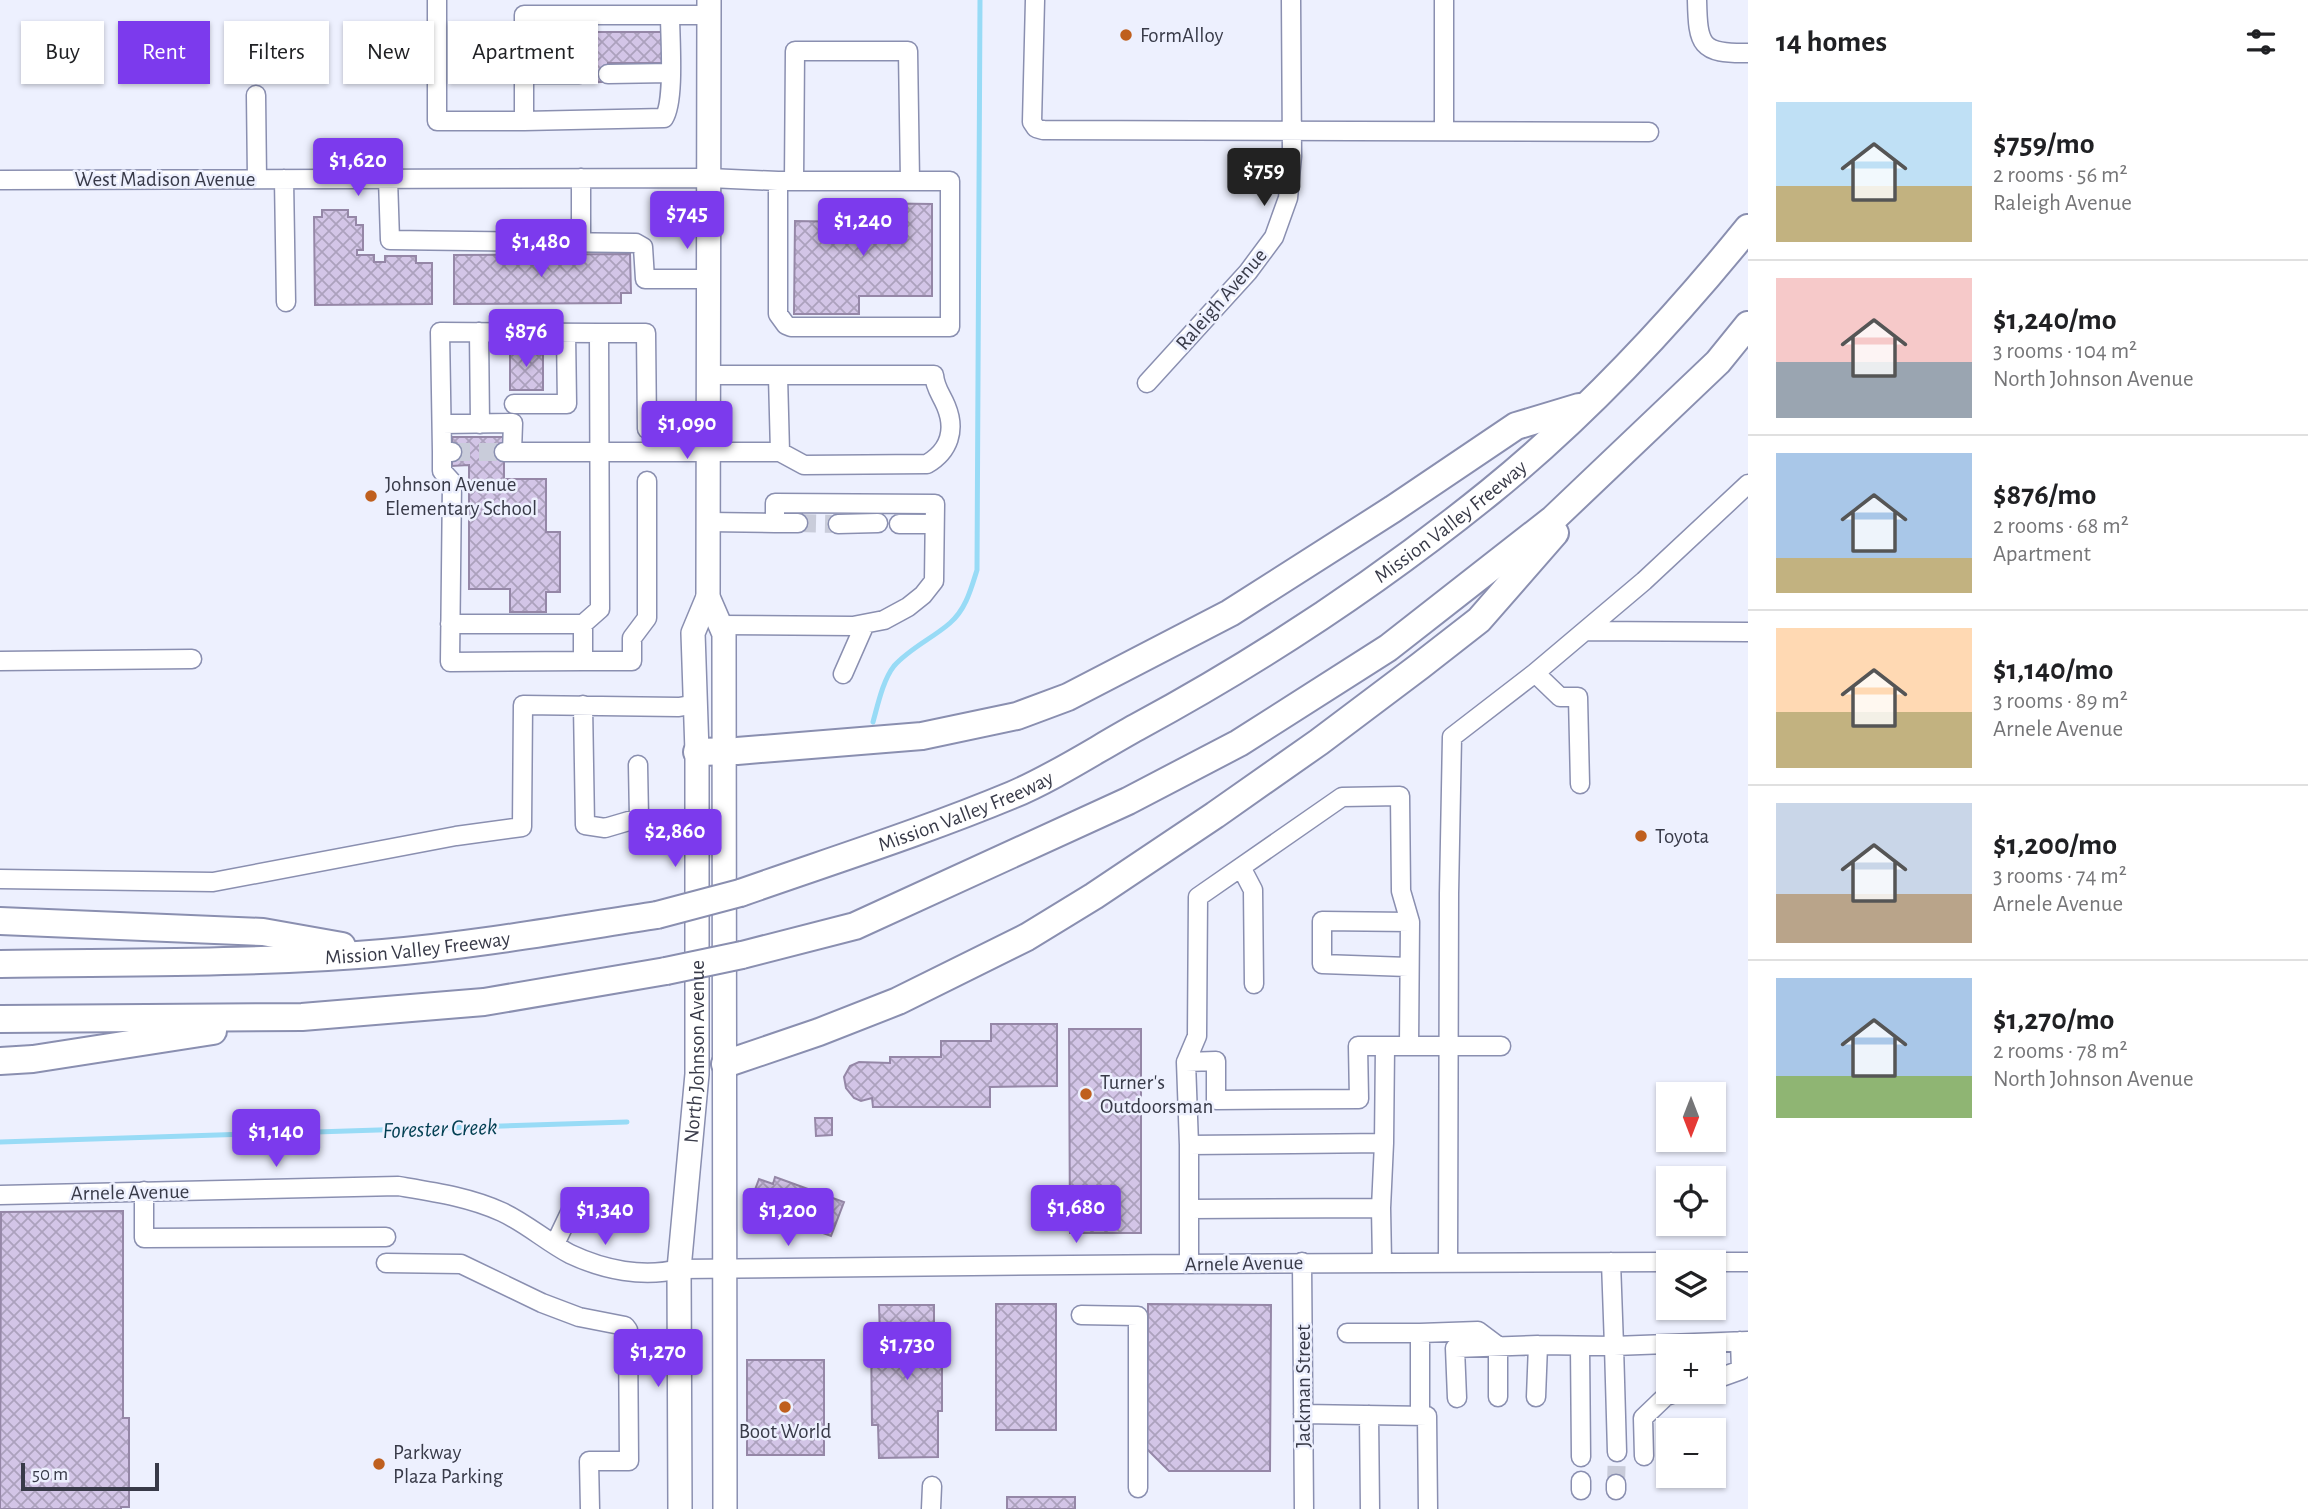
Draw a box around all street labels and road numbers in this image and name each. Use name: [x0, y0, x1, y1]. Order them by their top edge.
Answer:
street label: West Madison Avenue: [75, 169, 255, 190]
street label: Raleigh Avenue: [1172, 245, 1271, 354]
street label: Mission Valley Freeway: [1371, 456, 1531, 587]
street label: Mission Valley Freeway: [875, 767, 1057, 856]
street label: Mission Valley Freeway: [324, 928, 512, 968]
street label: North Johnson Avenue: [681, 960, 708, 1144]
street label: Arnele Avenue: [70, 1181, 190, 1204]
street label: Arnele Avenue: [1184, 1252, 1304, 1275]
street label: Jackman Street: [1293, 1324, 1314, 1448]

